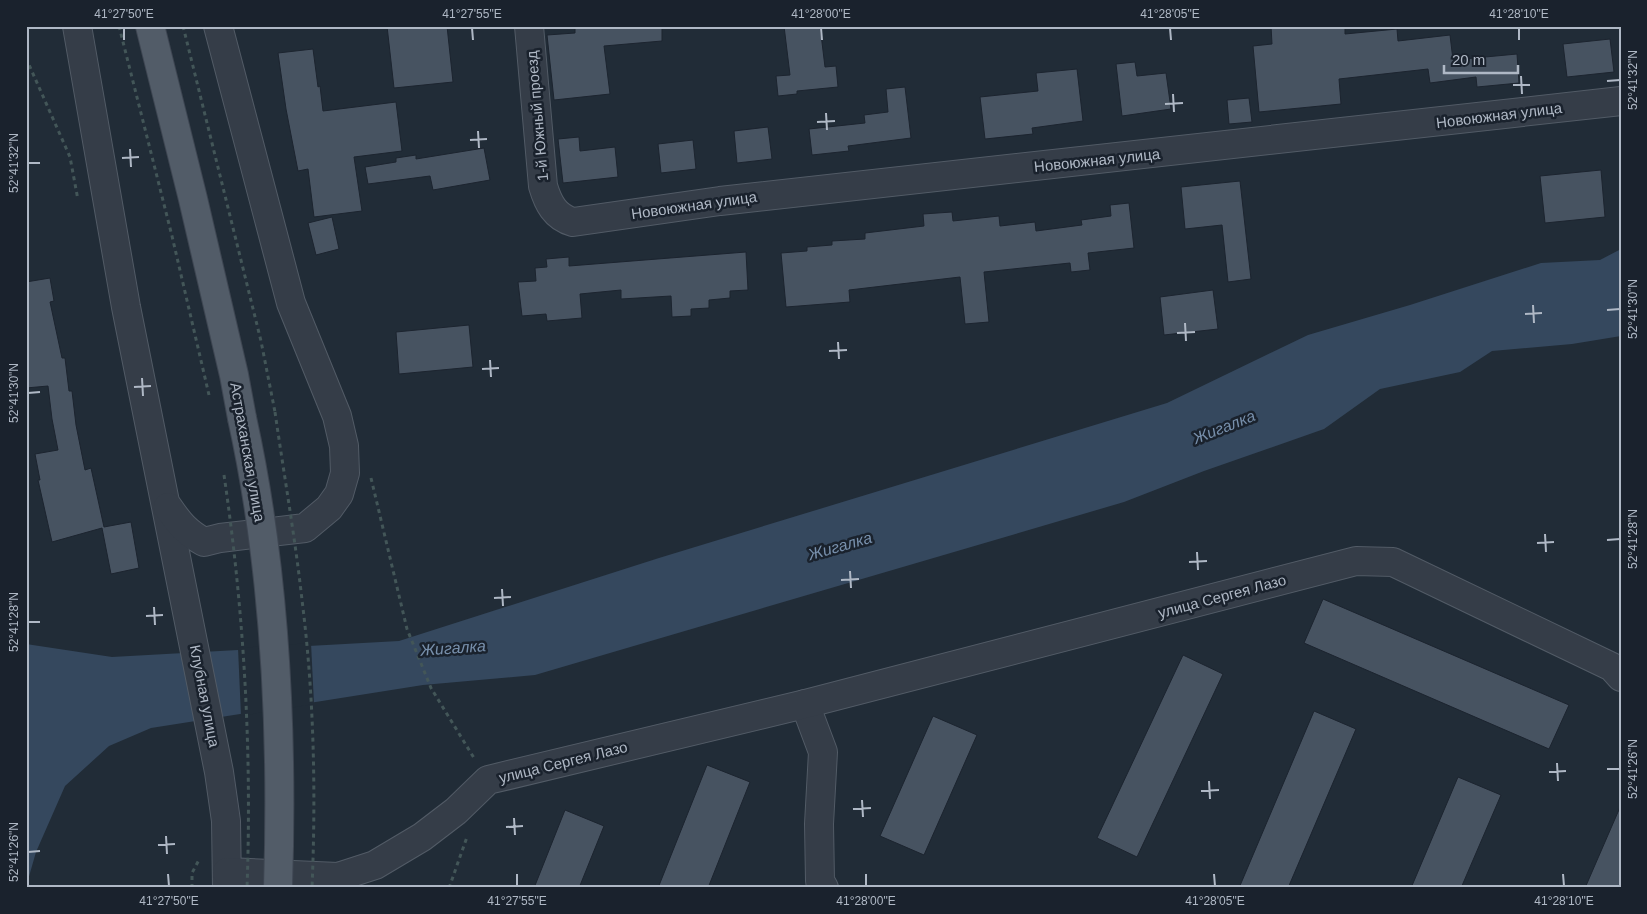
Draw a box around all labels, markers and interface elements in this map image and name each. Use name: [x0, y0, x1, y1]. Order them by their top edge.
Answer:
text: 41°27'50"E: [94, 7, 154, 21]
text: 41°27'55"E: [442, 7, 502, 21]
text: 41°28'00"E: [791, 7, 851, 21]
text: 41°28'05"E: [1140, 7, 1200, 21]
text: 41°28'10"E: [1489, 7, 1549, 21]
scale bar: [1444, 42, 1518, 74]
street label: 1-й Южный проезд: [523, 50, 551, 182]
text: 52°41'32"N: [1626, 50, 1640, 110]
text: 20 m: [1452, 51, 1485, 68]
street label: Новоюжная улица: [1435, 99, 1564, 131]
text: 52°41'32"N: [7, 133, 21, 193]
street label: Новоюжная улица: [1033, 145, 1161, 175]
street label: Новоюжная улица: [630, 188, 759, 222]
text: 52°41'30"N: [1626, 279, 1640, 339]
text: 52°41'30"N: [7, 363, 21, 423]
street label: Астраханская улица: [227, 381, 269, 524]
water label: Жигалка: [1190, 407, 1258, 448]
text: 52°41'28"N: [1626, 509, 1640, 569]
water label: Жигалка: [805, 529, 874, 563]
street label: улица Сергея Лазо: [1156, 571, 1288, 621]
text: 52°41'28"N: [7, 592, 21, 652]
water label: Жигалка: [419, 637, 486, 659]
street label: Клубная улица: [187, 643, 223, 749]
street label: улица Сергея Лазо: [497, 738, 629, 786]
text: 52°41'26"N: [1626, 739, 1640, 799]
text: 52°41'26"N: [7, 822, 21, 882]
text: 41°27'50"E: [139, 894, 199, 908]
text: 41°27'55"E: [487, 894, 547, 908]
text: 41°28'00"E: [836, 894, 896, 908]
text: 41°28'05"E: [1185, 894, 1245, 908]
text: 41°28'10"E: [1534, 894, 1594, 908]

